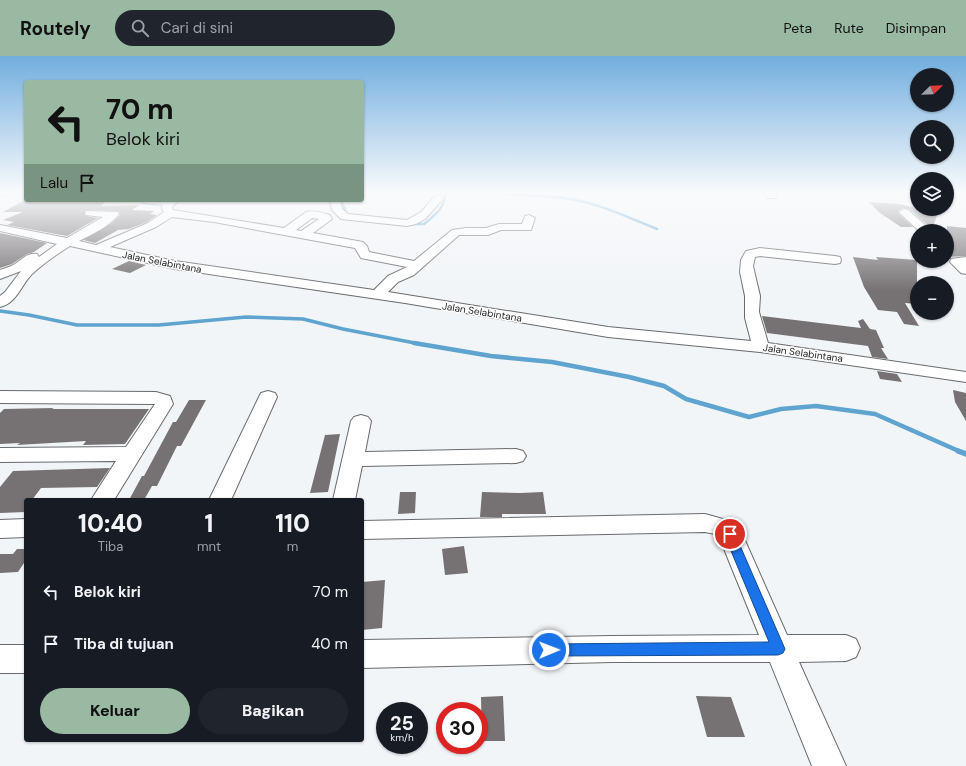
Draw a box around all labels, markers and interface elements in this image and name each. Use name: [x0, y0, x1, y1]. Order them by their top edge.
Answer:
search box: [115, 10, 395, 46]
text: Routely: [20, 16, 91, 41]
icon: search: [129, 17, 151, 39]
text: Cari di sini: [161, 18, 233, 38]
text: Peta: [784, 19, 812, 37]
text: Rute: [834, 19, 864, 37]
text: Disimpan: [886, 19, 946, 37]
north arrow: [910, 68, 954, 112]
map controls: [910, 68, 954, 320]
text: 70 m: [106, 91, 174, 128]
icon: left: [40, 96, 92, 148]
button: search: [910, 120, 954, 164]
text: Belok kiri: [106, 127, 180, 151]
icon: arrive: [76, 172, 98, 194]
button: layers: [910, 172, 954, 216]
text: Lalu: [40, 173, 68, 193]
button: +: [910, 224, 954, 268]
street label: Jalan Selabintana: [121, 248, 203, 276]
button: −: [910, 276, 954, 320]
street label: Jalan Selabintana: [441, 299, 523, 325]
street label: Jalan Selabintana: [762, 341, 844, 365]
text: 10:40: [78, 508, 143, 539]
text: 1: [205, 508, 213, 539]
text: 110: [275, 508, 310, 539]
pin: [713, 517, 747, 551]
icon: arrive: [719, 523, 741, 545]
text: Tiba: [98, 538, 123, 555]
text: mnt: [197, 538, 221, 555]
text: m: [287, 538, 298, 555]
icon: left: [40, 581, 62, 603]
text: Belok kiri: [74, 582, 141, 602]
text: 70 m: [313, 582, 348, 602]
position arrow: [528, 629, 570, 671]
icon: arrive: [40, 633, 62, 655]
text: Tiba di tujuan: [74, 634, 174, 654]
text: 40 m: [311, 634, 348, 654]
button: Keluar: [40, 688, 190, 734]
button: Bagikan: [198, 688, 348, 734]
speed limit sign: 30: [436, 702, 488, 754]
text: 25: [390, 710, 414, 736]
text: km/h: [390, 731, 414, 744]

